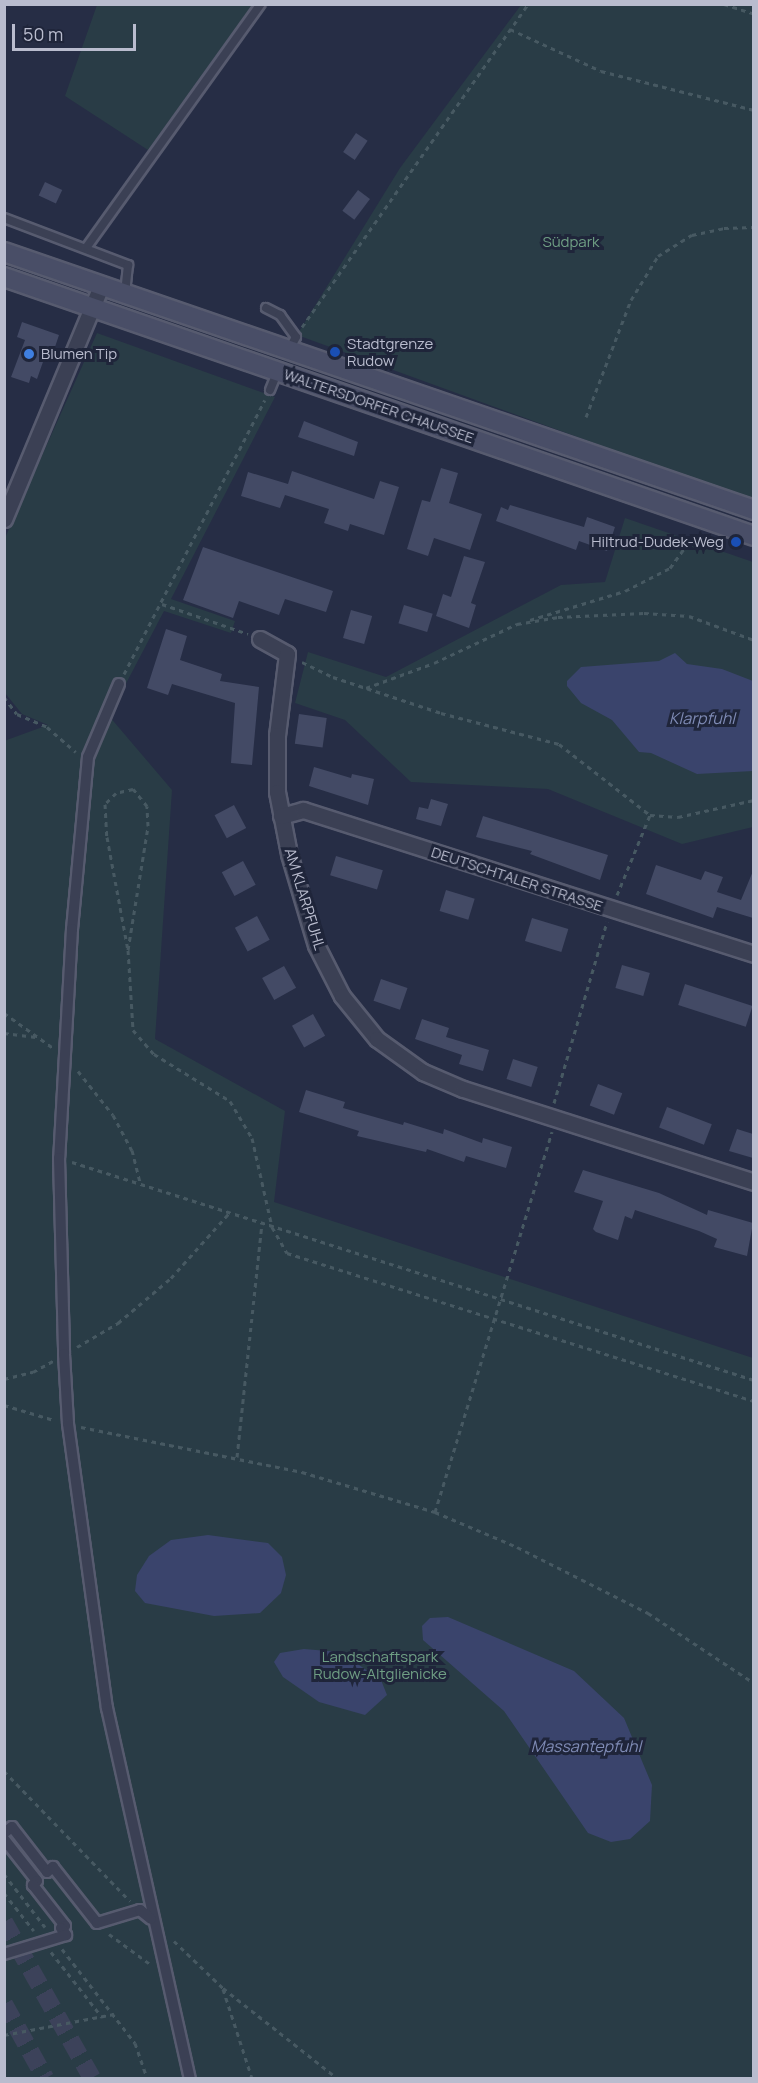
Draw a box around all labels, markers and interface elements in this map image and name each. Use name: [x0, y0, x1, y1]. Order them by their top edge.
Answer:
scale bar: [15, 12, 140, 50]
text: 50 m: [23, 22, 63, 46]
park label: Südpark: [542, 233, 600, 251]
place label: Stadtgrenze Rudow: [347, 334, 433, 369]
place label: Blumen Tip: [41, 345, 117, 363]
marker: Stadtgrenze Rudow: [328, 345, 342, 359]
marker: Blumen Tip: [22, 347, 36, 361]
street label: WALTERSDORFER CHAUSSEE: [282, 365, 476, 447]
place label: Hiltrud-Dudek-Weg: [591, 533, 724, 551]
marker: Hiltrud-Dudek-Weg: [729, 535, 743, 549]
water label: Klarpfuhl: [669, 708, 735, 728]
street label: DEUTSCHTALER STRASSE: [429, 843, 605, 915]
street label: AM KLARPFUHL: [281, 846, 329, 952]
park label: Landschaftspark Rudow-Altglienicke: [313, 1647, 447, 1682]
water label: Massantepfuhl: [531, 1736, 641, 1756]

